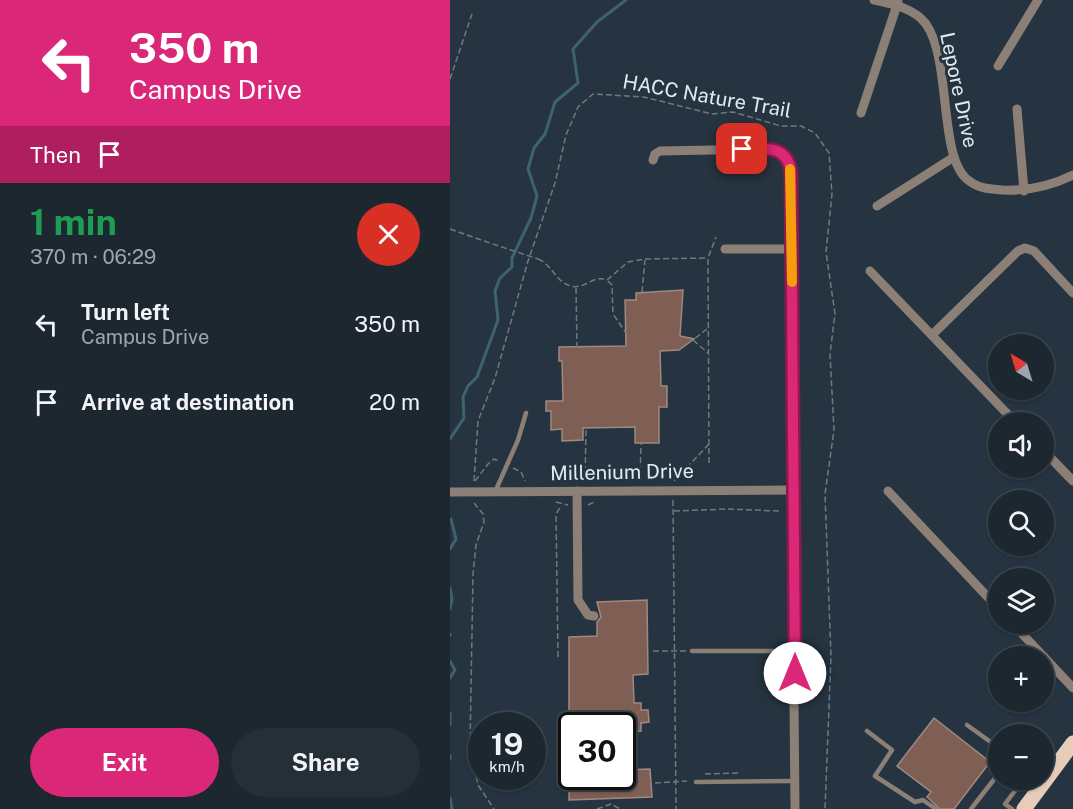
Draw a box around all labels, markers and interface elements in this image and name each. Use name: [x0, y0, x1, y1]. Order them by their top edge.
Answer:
text: 350 m: [129, 23, 259, 72]
icon: left: [30, 24, 108, 102]
street label: Lepore Drive: [935, 30, 983, 150]
street label: HACC Nature Trail: [621, 69, 793, 123]
text: Campus Drive: [129, 73, 302, 105]
pin: [716, 123, 767, 174]
icon: arrive: [725, 132, 758, 165]
icon: arrive: [93, 138, 126, 171]
text: Then: [30, 142, 81, 168]
text: 1 min: [30, 201, 117, 243]
button: close: [357, 203, 420, 266]
text: 370 m · 06:29: [30, 245, 156, 269]
text: Turn left: [81, 299, 170, 325]
icon: left: [30, 308, 63, 341]
text: 350 m: [354, 311, 420, 337]
text: Campus Drive: [81, 325, 209, 349]
north arrow: [988, 334, 1054, 400]
map controls: [988, 334, 1054, 790]
icon: arrive: [30, 386, 63, 419]
text: Arrive at destination: [81, 389, 294, 415]
text: 20 m: [369, 389, 420, 415]
button: sound: [988, 412, 1054, 478]
street label: Millenium Drive: [550, 459, 694, 485]
button: search: [988, 490, 1054, 556]
button: layers: [988, 568, 1054, 634]
position arrow: [763, 641, 827, 705]
button: +: [988, 646, 1054, 712]
speed limit sign: 30: [558, 712, 636, 790]
button: −: [988, 724, 1054, 790]
text: 19: [491, 726, 523, 762]
button: Exit: [30, 728, 219, 797]
button: Share: [231, 728, 420, 797]
text: km/h: [489, 758, 525, 775]

